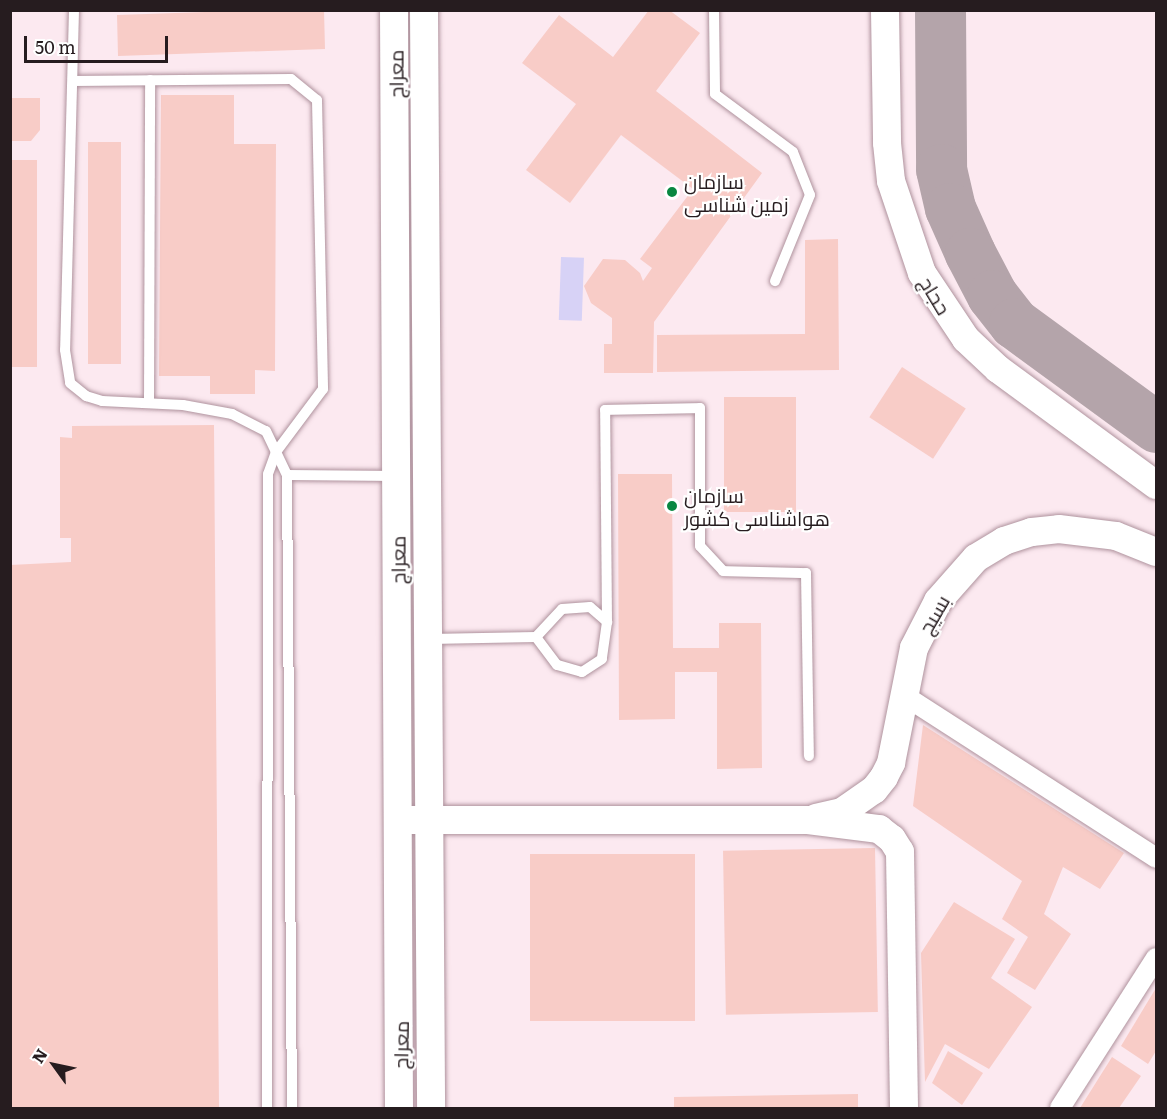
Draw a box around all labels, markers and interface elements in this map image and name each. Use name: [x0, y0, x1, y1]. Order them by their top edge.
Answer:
scale bar: [27, 24, 171, 62]
text: 50 m: [35, 33, 76, 60]
street label: معراج: [383, 50, 407, 98]
place label: سازمان زمین شناسی: [684, 168, 788, 215]
marker: سازمان زمین شناسی: [665, 185, 679, 199]
street label: حجاج: [915, 271, 957, 319]
place label: سازمان هواشناسی کشور: [684, 482, 830, 529]
marker: سازمان هواشناسی کشور: [665, 499, 679, 513]
street label: معراج: [385, 536, 409, 584]
street label: بسیج: [912, 590, 954, 638]
street label: معراج: [388, 1021, 412, 1069]
north arrow: [24, 1035, 84, 1095]
text: N: [25, 1043, 53, 1067]

